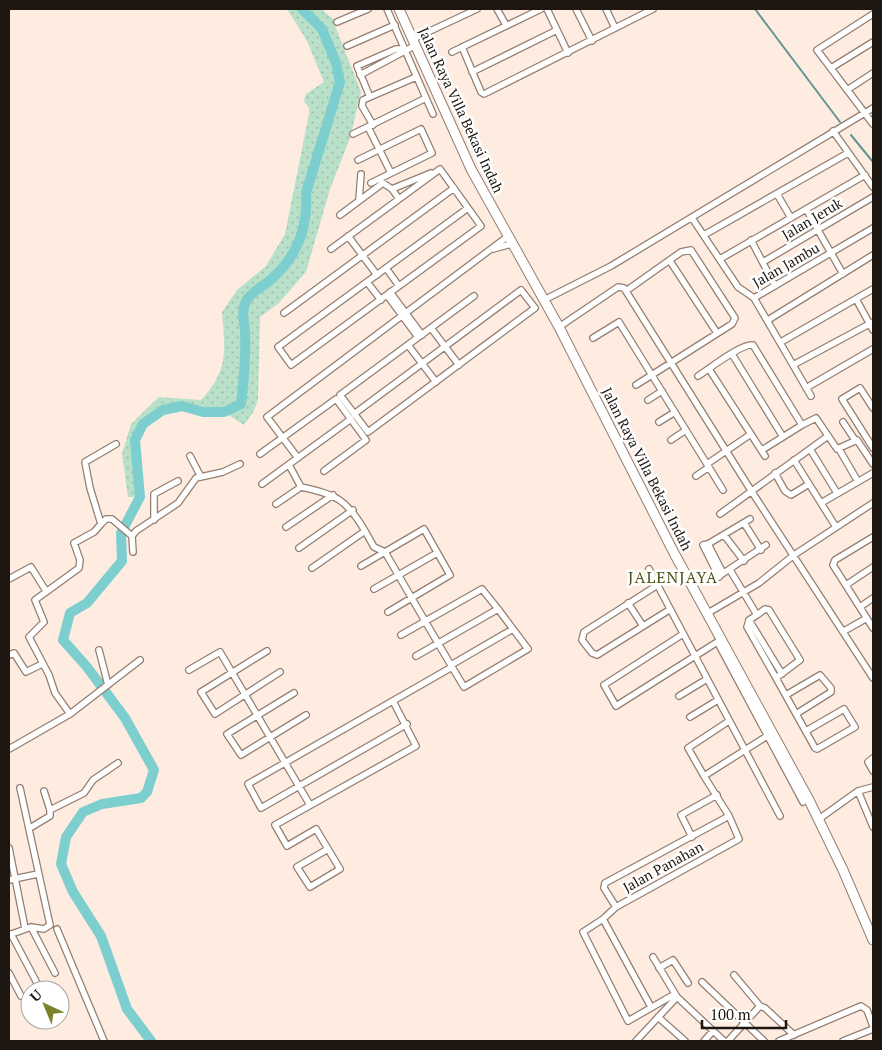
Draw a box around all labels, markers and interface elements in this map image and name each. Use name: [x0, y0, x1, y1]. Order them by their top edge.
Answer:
street label: Jalan Raya Villa Bekasi Indah: [415, 24, 508, 196]
street label: Jalan Jeruk: [778, 193, 846, 244]
street label: Jalan Jambu: [749, 238, 823, 291]
street label: Jalan Raya Villa Bekasi Indah: [598, 384, 697, 554]
district label: JALENJAYA: [628, 566, 718, 588]
street label: Jalan Panahan: [619, 836, 707, 897]
north arrow: [20, 980, 70, 1030]
text: U: [25, 985, 46, 1006]
scale bar: [702, 998, 786, 1030]
text: 100 m: [710, 1004, 751, 1024]

